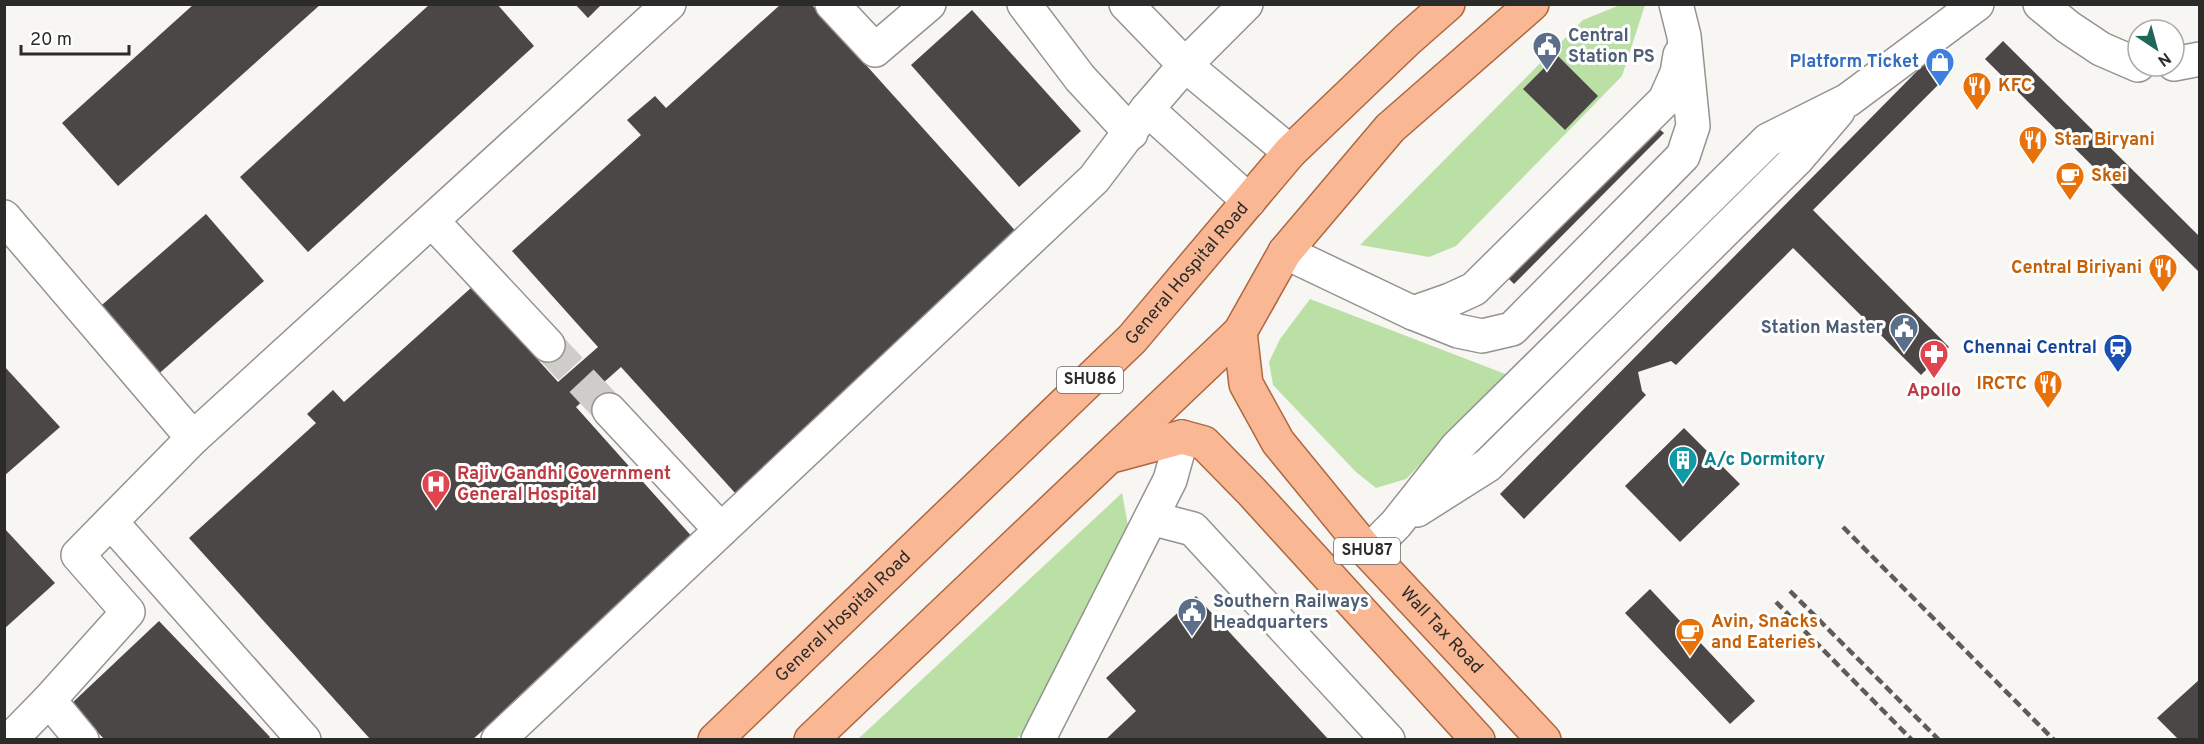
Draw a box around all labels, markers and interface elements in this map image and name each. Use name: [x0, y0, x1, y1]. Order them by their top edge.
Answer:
scale bar: [21, 18, 129, 56]
north arrow: [2126, 18, 2186, 78]
place label: Central Station PS: [1568, 25, 1655, 69]
text: 20 m: [30, 29, 72, 52]
public building icon: Central Station PS: [1531, 30, 1563, 72]
shop icon: Platform Ticket: [1924, 46, 1956, 88]
text: N: [2153, 47, 2174, 70]
place label: Platform Ticket: [1790, 51, 1919, 74]
restaurant icon: KFC: [1961, 70, 1993, 112]
place label: KFC: [1998, 75, 2032, 98]
restaurant icon: Star Biryani: [2017, 124, 2049, 166]
place label: Star Biryani: [2054, 129, 2155, 152]
cafe icon: Skei: [2054, 160, 2086, 202]
place label: Skei: [2091, 165, 2127, 188]
street label: General Hospital Road: [1120, 198, 1254, 350]
restaurant icon: Central Biriyani: [2147, 252, 2179, 294]
place label: Central Biriyani: [2011, 257, 2142, 280]
public building icon: Station Master: [1888, 312, 1920, 354]
place label: Station Master: [1761, 317, 1883, 340]
station icon: Chennai Central: [2102, 332, 2134, 374]
place label: Chennai Central: [1963, 337, 2097, 360]
pharmacy icon: Apollo: [1918, 338, 1950, 380]
road number: SHU86: [1057, 367, 1123, 393]
restaurant icon: IRCTC: [2032, 368, 2064, 410]
place label: IRCTC: [1976, 373, 2027, 396]
place label: Apollo: [1907, 380, 1961, 403]
building icon: A/c Dormitory: [1667, 444, 1699, 486]
place label: A/c Dormitory: [1704, 449, 1825, 472]
place label: Rajiv Gandhi Government General Hospital: [457, 463, 671, 507]
hospital icon: Rajiv Gandhi Government General Hospital: [420, 468, 452, 510]
road number: SHU87: [1334, 538, 1400, 564]
street label: General Hospital Road: [770, 546, 916, 687]
street label: Wall Tax Road: [1395, 582, 1488, 679]
place label: Southern Railways Headquarters: [1213, 591, 1369, 635]
public building icon: Southern Railways Headquarters: [1176, 596, 1208, 638]
place label: Avin, Snacks and Eateries: [1711, 611, 1818, 655]
cafe icon: Avin, Snacks and Eateries: [1674, 616, 1706, 658]

